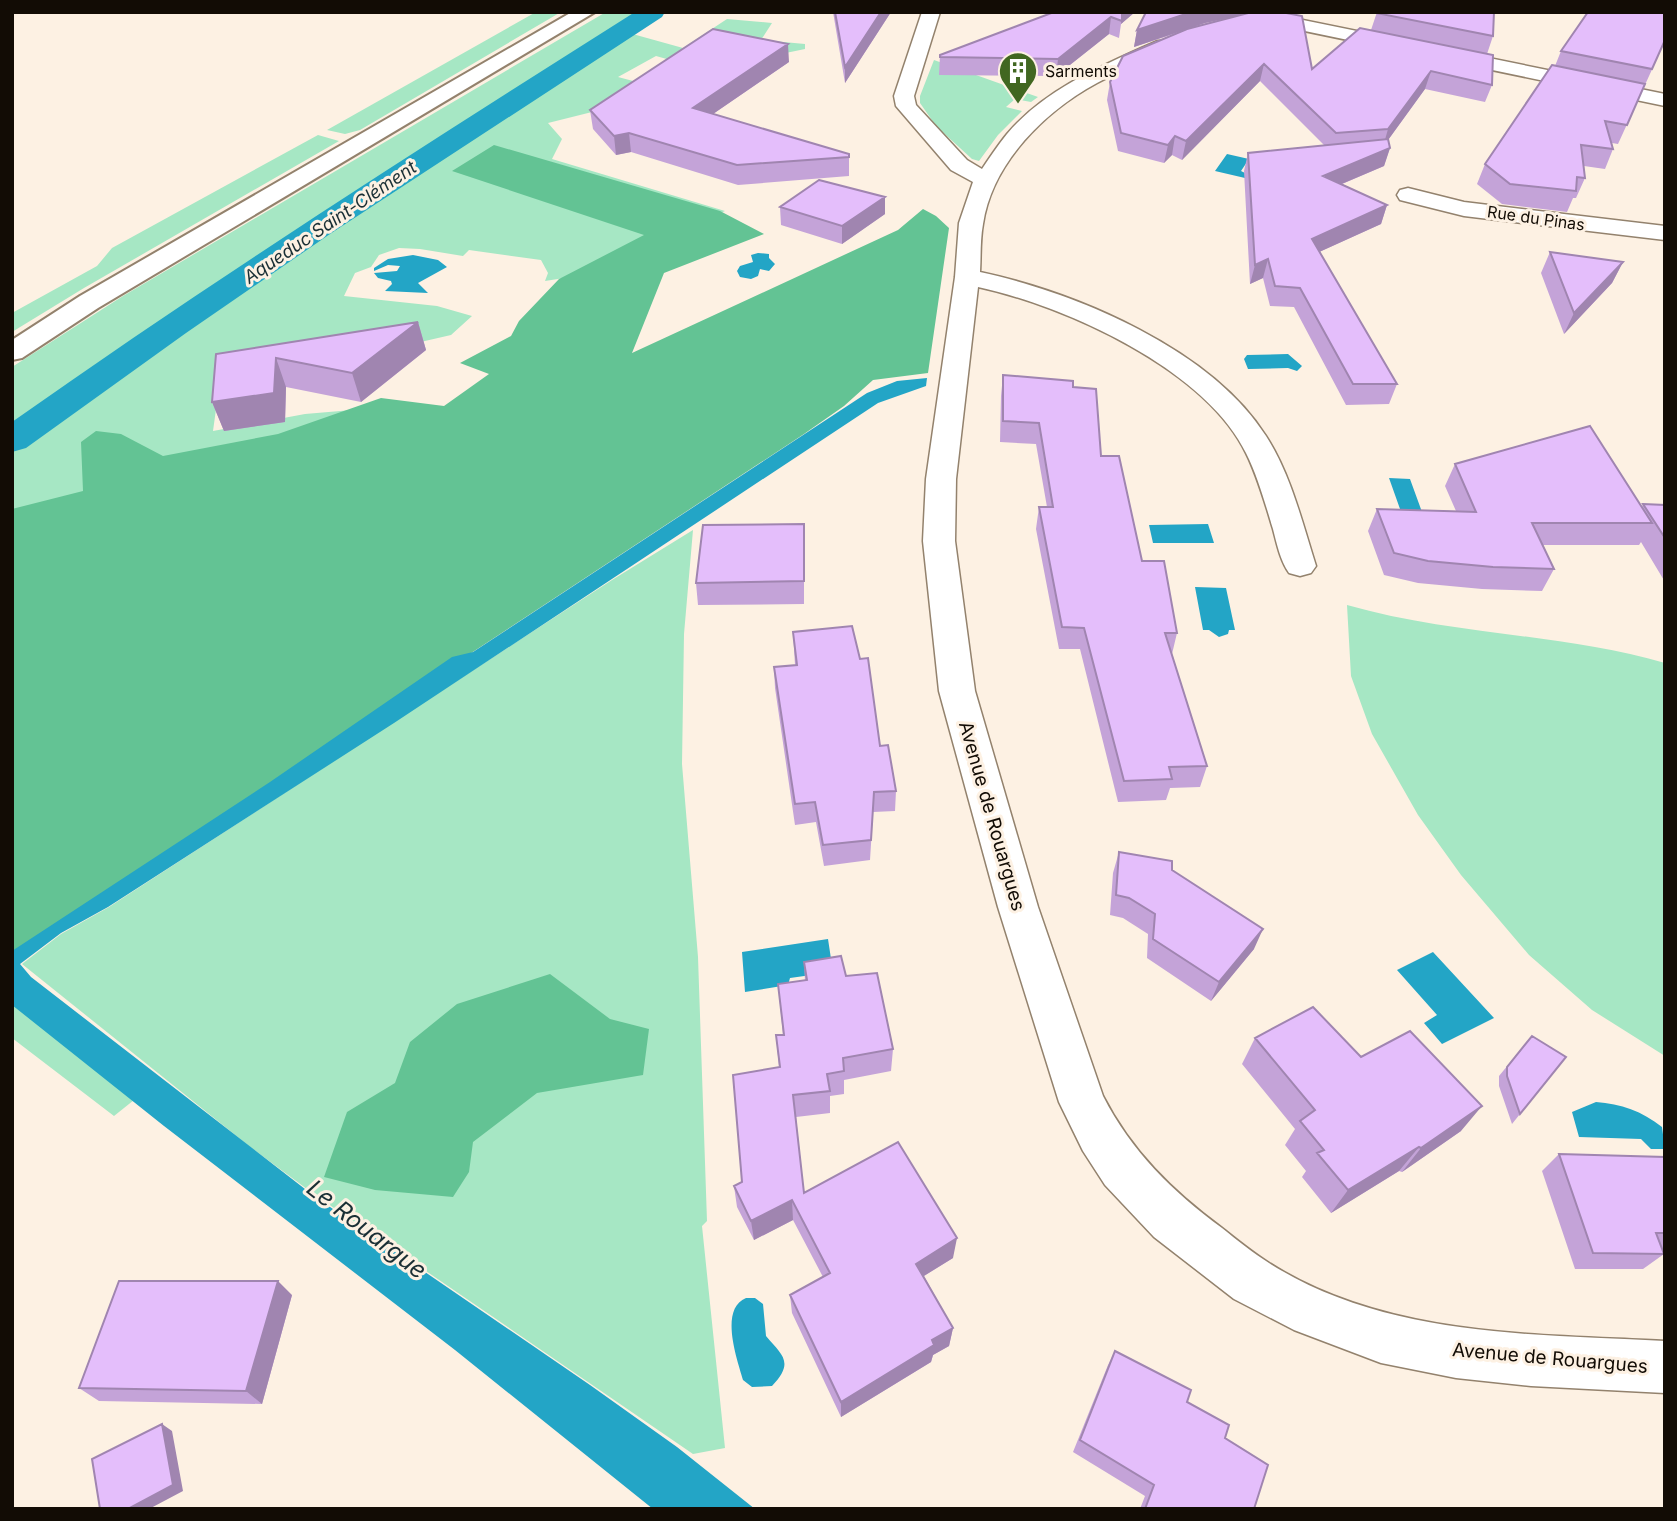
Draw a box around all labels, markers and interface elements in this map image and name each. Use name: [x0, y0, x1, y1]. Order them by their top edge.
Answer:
building icon: Sarments: [997, 50, 1039, 105]
place label: Sarments: [1045, 61, 1117, 81]
water label: Aqueduc Saint-Clément: [239, 156, 421, 288]
street label: Rue du Pinas: [1486, 201, 1586, 235]
street label: Avenue de Rouargues: [954, 719, 1030, 913]
water label: Le Rouargue: [301, 1173, 433, 1285]
street label: Avenue de Rouargues: [1451, 1338, 1649, 1378]

